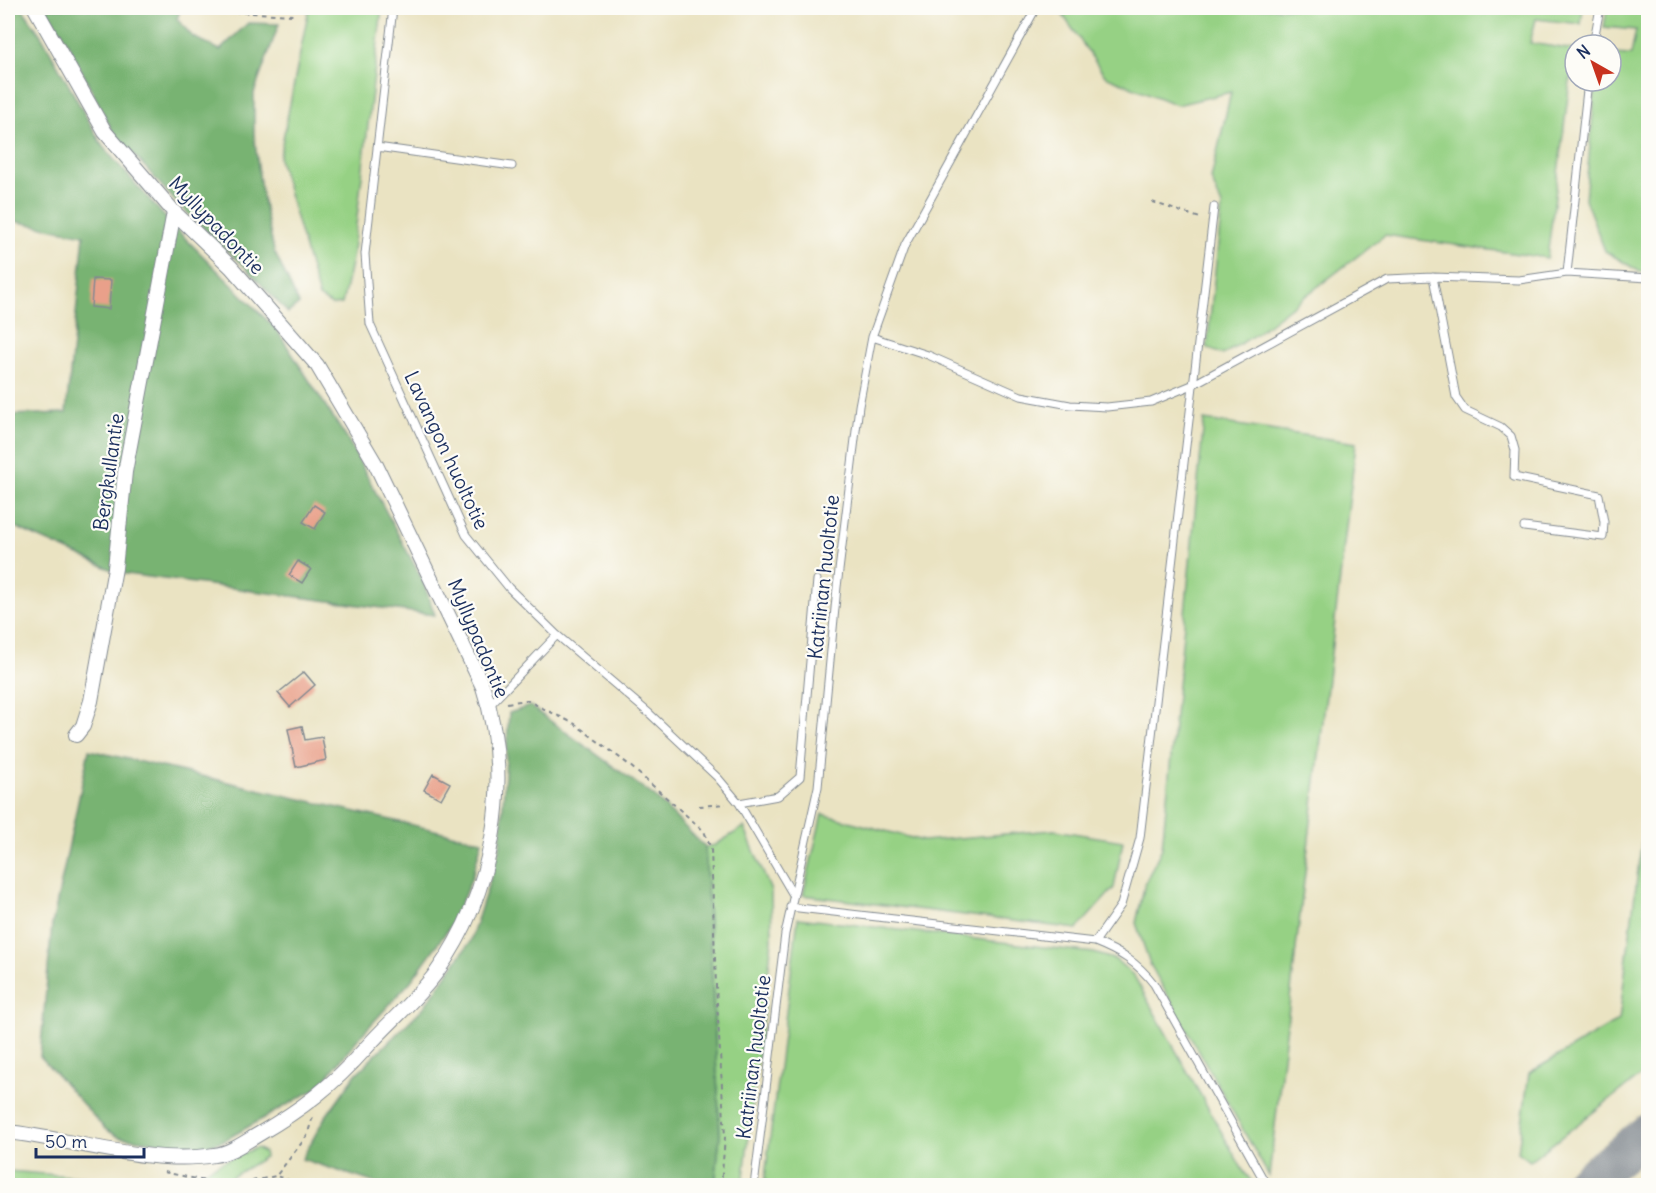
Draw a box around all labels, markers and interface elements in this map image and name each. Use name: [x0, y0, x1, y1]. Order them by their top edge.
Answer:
north arrow: [1563, 33, 1623, 93]
text: N: [1573, 40, 1594, 63]
street label: Myllypadontie: [164, 171, 270, 279]
street label: Lavangon huoltotie: [399, 367, 495, 533]
street label: Bergkullantie: [87, 412, 129, 532]
street label: Katriinan huoltotie: [802, 493, 844, 661]
street label: Myllypadontie: [443, 575, 515, 701]
street label: Katriinan huoltotie: [731, 973, 775, 1141]
scale bar: [36, 1121, 144, 1159]
text: 50 m: [45, 1130, 87, 1153]

